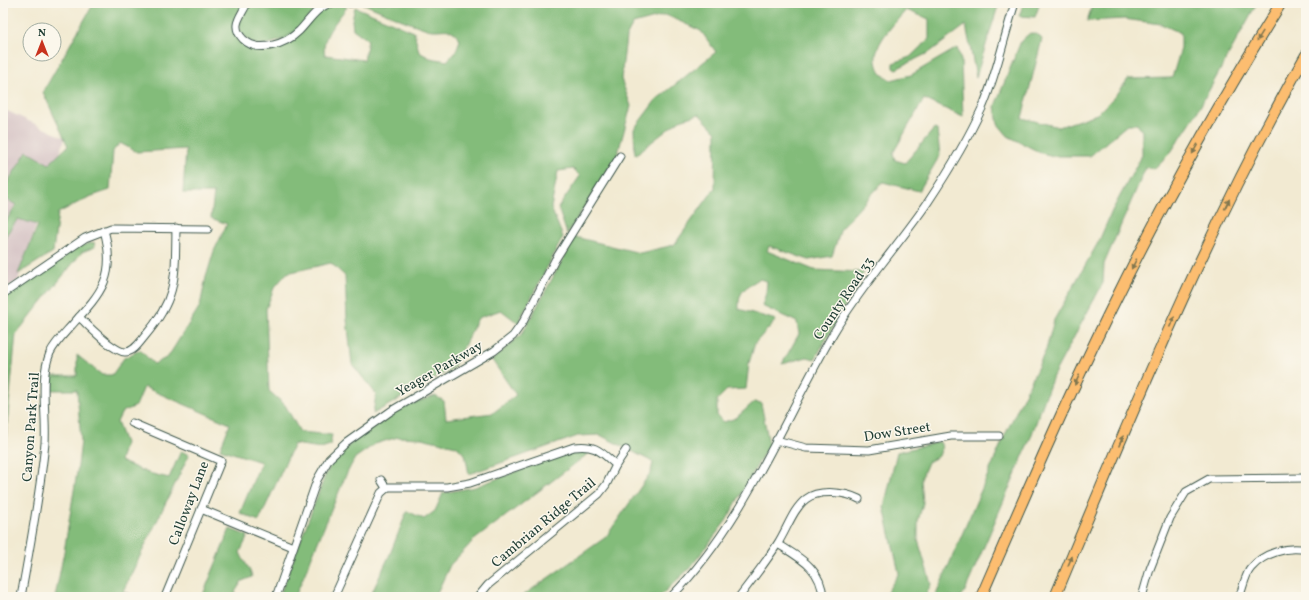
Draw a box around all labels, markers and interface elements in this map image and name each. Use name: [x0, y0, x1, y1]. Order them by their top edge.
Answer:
north arrow: [22, 22, 62, 62]
text: N: [38, 26, 46, 41]
one-way arrow: [1256, 31, 1264, 41]
one-way arrow: [1192, 143, 1198, 155]
one-way arrow: [1224, 198, 1231, 210]
street label: County Road 33: [809, 254, 879, 344]
one-way arrow: [1131, 258, 1137, 269]
one-way arrow: [1169, 316, 1175, 327]
street label: Yeager Parkway: [393, 337, 487, 402]
street label: Canyon Park Trail: [18, 372, 45, 483]
one-way arrow: [1074, 375, 1080, 386]
street label: Dow Street: [862, 418, 932, 447]
one-way arrow: [1118, 435, 1124, 447]
street label: Calloway Lane: [165, 458, 214, 548]
street label: Cambrian Ridge Trail: [488, 474, 600, 573]
one-way arrow: [1068, 555, 1074, 567]

